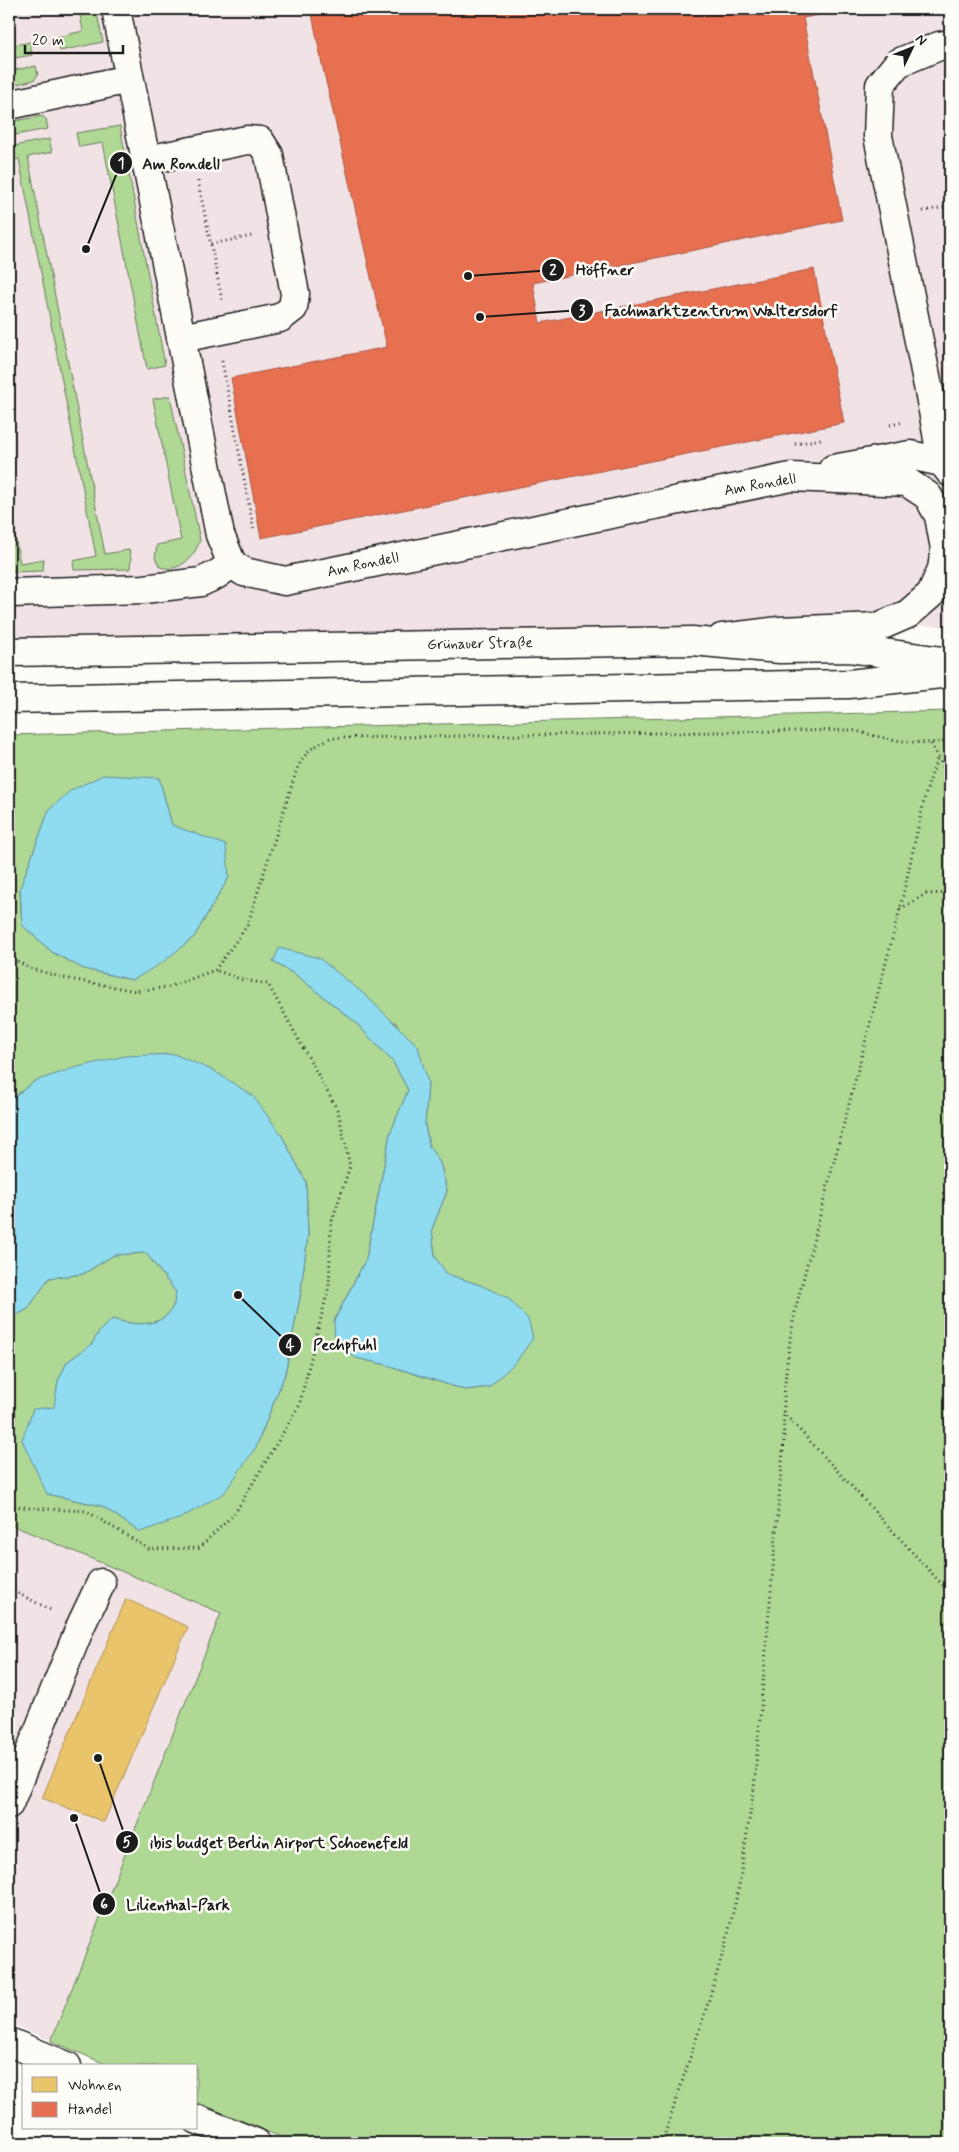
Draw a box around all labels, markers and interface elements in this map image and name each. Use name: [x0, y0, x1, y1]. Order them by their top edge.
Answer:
scale bar: [25, 22, 122, 54]
north arrow: [886, 22, 936, 72]
text: N: [911, 30, 931, 49]
text: 20 m: [32, 31, 64, 51]
callout: Am Rondell: [108, 147, 229, 178]
text: 1: [118, 154, 124, 174]
text: Am Rondell: [142, 154, 220, 175]
callout: Höffner: [540, 254, 644, 285]
text: Höffner: [576, 260, 634, 281]
text: 2: [549, 261, 557, 281]
callout: Fachmarktzentrum Waltersdorf: [570, 295, 847, 326]
text: Fachmarktzentrum Waltersdorf: [604, 301, 838, 322]
text: 3: [579, 302, 586, 322]
street label: Am Rondell: [722, 469, 798, 501]
street label: Am Rondell: [325, 548, 401, 582]
street label: Grünauer Straße: [427, 633, 533, 655]
callout: Pechpfuhl: [278, 1329, 387, 1360]
text: Pechpfuhl: [313, 1335, 377, 1356]
text: 4: [286, 1336, 295, 1356]
callout: ibis budget Berlin Airport Schoenefeld: [114, 1826, 420, 1857]
text: 5: [122, 1833, 132, 1853]
text: ibis budget Berlin Airport Schoenefeld: [150, 1833, 408, 1856]
callout: Lilienthal-Park: [92, 1889, 240, 1920]
text: 6: [100, 1895, 108, 1915]
text: Lilienthal-Park: [126, 1895, 230, 1916]
legend: [22, 2064, 198, 2130]
text: Wohnen: [68, 2076, 122, 2096]
text: Handel: [68, 2100, 112, 2120]

